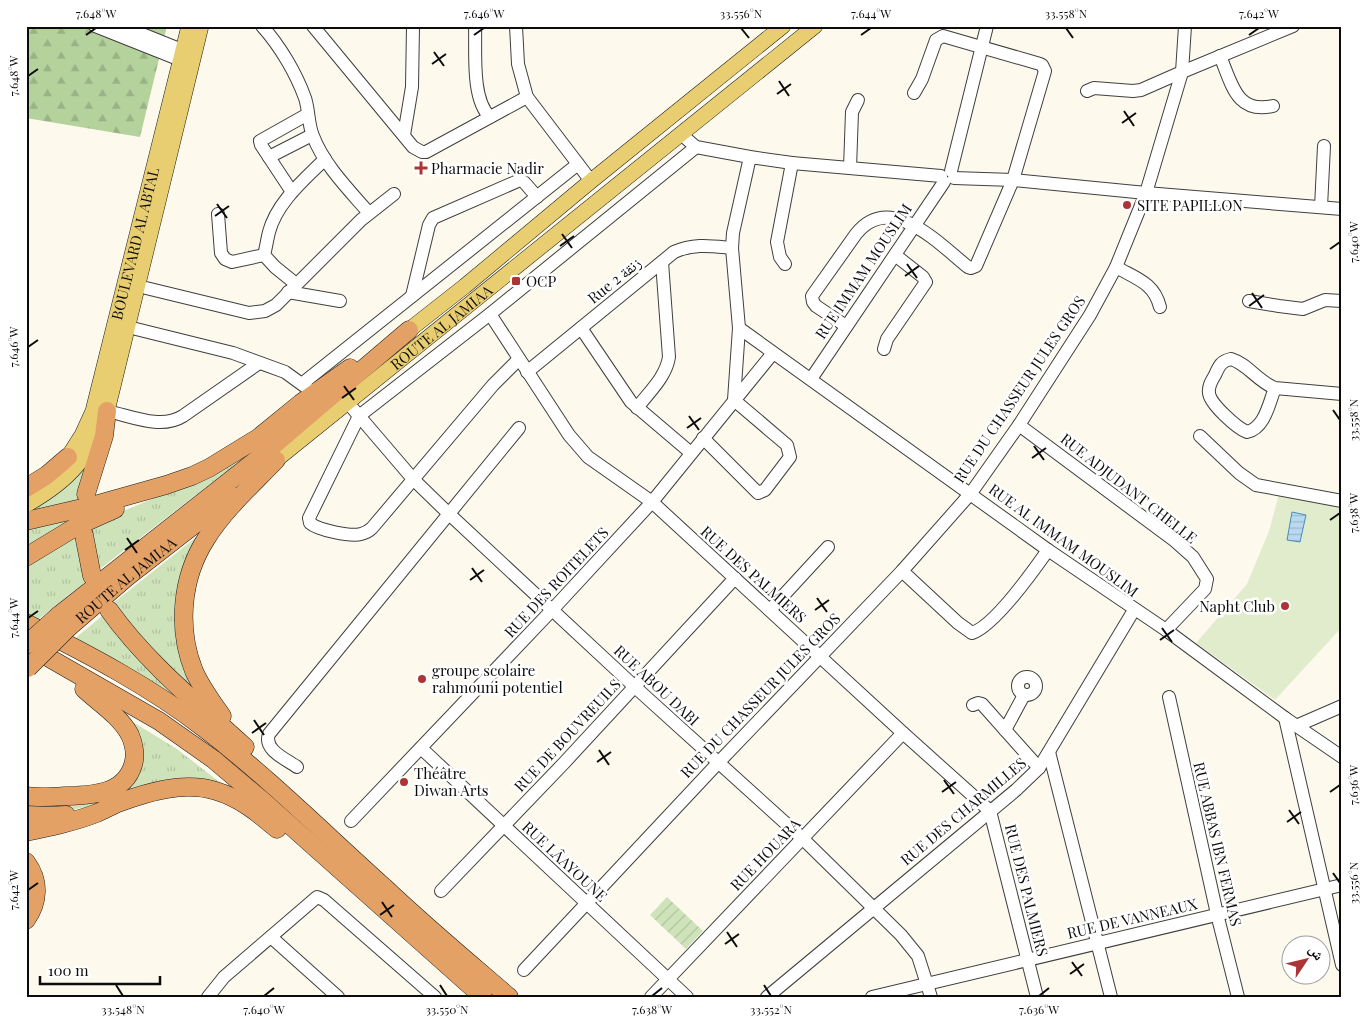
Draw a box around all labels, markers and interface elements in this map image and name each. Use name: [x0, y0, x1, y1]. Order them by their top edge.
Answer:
text: 7.648°W: [76, 5, 116, 21]
text: 7.646°W: [464, 5, 504, 21]
text: 33.556°N: [720, 5, 763, 21]
text: 7.644°W: [851, 5, 891, 21]
text: 33.558°N: [1045, 5, 1088, 21]
text: 7.642°W: [1239, 5, 1279, 21]
text: 7.648°W: [5, 56, 21, 96]
place label: Pharmacie Nadir: [431, 158, 544, 178]
marker: Pharmacie Nadir: [415, 162, 427, 174]
street label: BOULEVARD AL ABTAL: [106, 165, 163, 322]
place label: SITE PAPILLON: [1137, 195, 1243, 215]
street label: RUE IMMAM MOUSLIM: [810, 199, 916, 343]
marker: SITE PAPILLON: [1121, 199, 1133, 211]
text: 7.640°W: [1345, 221, 1361, 263]
street label: Rue 2 زنقة: [583, 252, 645, 308]
place label: OCP: [526, 271, 556, 291]
marker: OCP: [510, 275, 522, 287]
street label: ROUTE AL JAMIAA: [386, 280, 497, 374]
street label: RUE DU CHASSEUR JULES GROS: [949, 291, 1089, 487]
text: 7.646°W: [5, 327, 21, 367]
text: 33.558°N: [1345, 398, 1361, 441]
street label: RUE ADJUDANT CHELLE: [1057, 428, 1201, 548]
street label: RUE AL IMMAM MOUSLIM: [985, 479, 1143, 601]
text: 7.638°W: [1345, 493, 1361, 533]
street label: RUE DES PALMIERS: [697, 521, 811, 627]
street label: RUE DES ROITELETS: [500, 523, 612, 641]
street label: ROUTE AL JAMIAA: [71, 532, 181, 628]
place label: Napht Club: [1199, 596, 1275, 616]
text: 7.644°W: [5, 598, 21, 638]
marker: Napht Club: [1279, 600, 1291, 612]
street label: RUE DU CHASSEUR JULES GROS: [676, 608, 844, 782]
street label: RUE ABOU DABI: [610, 640, 704, 730]
place label: groupe scolaire rahmouni potentiel: [432, 660, 563, 697]
marker: groupe scolaire rahmouni potentiel: [416, 673, 428, 685]
street label: RUE DE BOUVREUILS: [509, 674, 625, 796]
street label: RUE DES CHARMILLES: [896, 753, 1030, 869]
street label: RUE ABBAS IBN FERMAS: [1189, 760, 1247, 928]
place label: Théâtre Diwan Arts: [414, 763, 489, 800]
text: 7.636°W: [1345, 765, 1361, 805]
marker: Théâtre Diwan Arts: [398, 776, 410, 788]
street label: RUE HOUARA: [725, 813, 805, 894]
street label: RUE LÂAYOUNE: [518, 816, 612, 906]
street label: RUE DES PALMIERS: [1001, 822, 1053, 958]
text: 33.556°N: [1345, 861, 1361, 904]
text: 7.642°W: [5, 870, 21, 910]
street label: RUE DE VANNEAUX: [1065, 893, 1199, 943]
north arrow: [1280, 936, 1330, 986]
text: ش: [1305, 941, 1329, 964]
scale bar: [40, 953, 160, 985]
text: 100 m: [48, 960, 89, 980]
text: 33.548°N: [101, 1001, 145, 1017]
text: 7.640°W: [243, 1001, 285, 1017]
text: 33.550°N: [425, 1001, 469, 1017]
text: 7.638°W: [632, 1001, 672, 1017]
text: 33.552°N: [750, 1001, 792, 1017]
text: 7.636°W: [1019, 1001, 1059, 1017]

